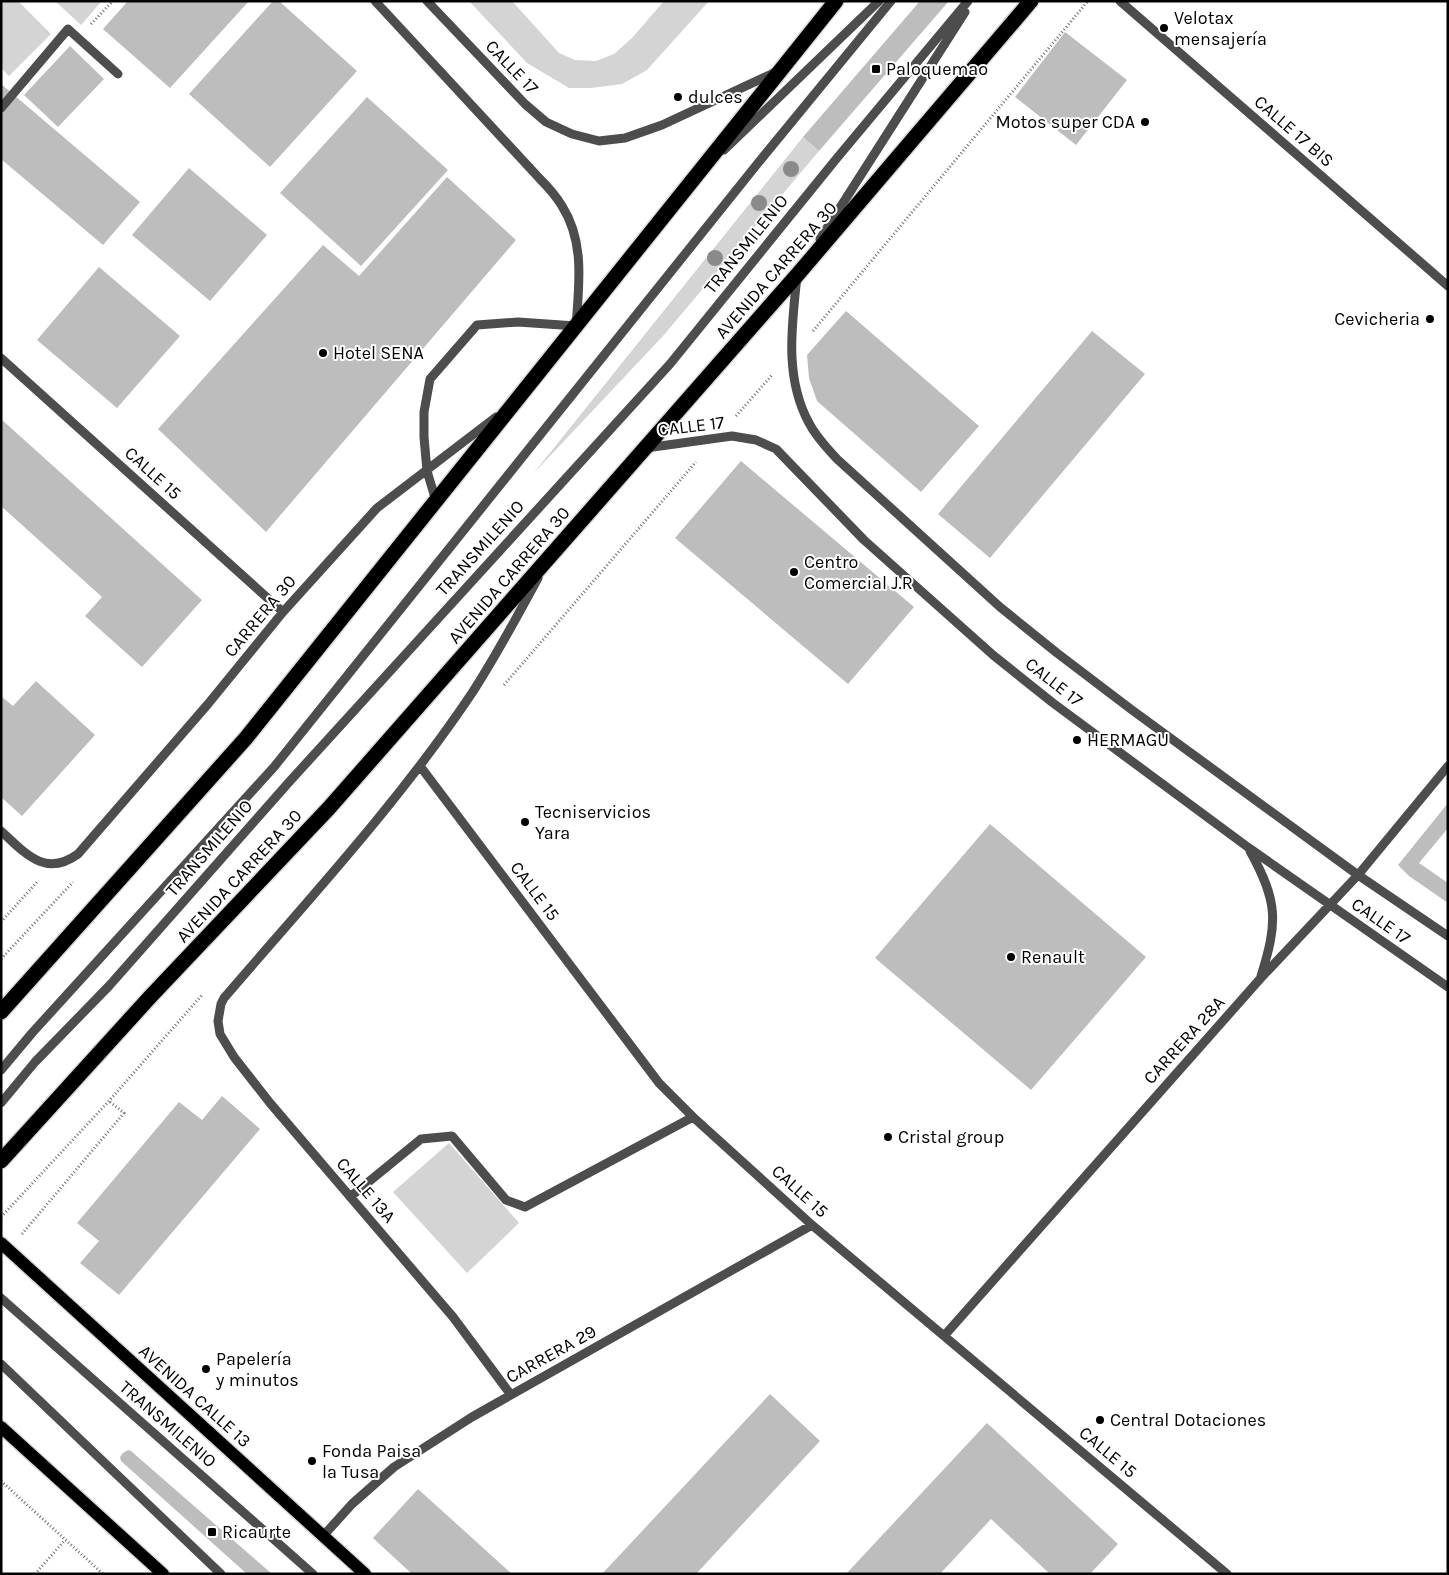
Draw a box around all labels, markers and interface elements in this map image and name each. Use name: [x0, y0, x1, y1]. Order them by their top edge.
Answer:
place label: Velotax mensajería: [1174, 7, 1267, 50]
marker: Velotax mensajería: [1158, 22, 1170, 34]
street label: CALLE 17: [481, 35, 544, 99]
place label: Paloquemao: [886, 58, 988, 80]
marker: Paloquemao: [870, 63, 882, 75]
place label: dulces: [688, 86, 743, 108]
street label: CALLE 17 BIS: [1250, 90, 1338, 172]
marker: dulces: [672, 91, 684, 103]
place label: Motos super CDA: [995, 111, 1135, 133]
marker: Motos super CDA: [1139, 116, 1151, 128]
street label: TRANSMILENIO: [699, 190, 793, 298]
street label: AVENIDA CARRERA 30: [710, 197, 842, 343]
place label: Cevicheria: [1334, 308, 1420, 330]
marker: Cevicheria: [1424, 313, 1436, 325]
place label: Hotel SENA: [333, 342, 424, 364]
marker: Hotel SENA: [317, 347, 329, 359]
street label: CALLE 17: [656, 411, 726, 441]
street label: CALLE 15: [120, 442, 186, 504]
street label: TRANSMILENIO: [431, 496, 529, 600]
street label: AVENIDA CARRERA 30: [443, 502, 575, 648]
place label: Centro Comercial J.R: [804, 551, 913, 594]
marker: Centro Comercial J.R: [788, 566, 800, 578]
street label: CARRERA 30: [219, 570, 301, 662]
street label: CALLE 17: [1021, 653, 1088, 712]
place label: HERMAGU: [1087, 729, 1169, 751]
marker: HERMAGU: [1071, 734, 1083, 746]
street label: TRANSMILENIO: [161, 795, 257, 901]
place label: Tecniservicios Yara: [535, 801, 651, 844]
street label: AVENIDA CARRERA 30: [171, 805, 307, 947]
marker: Tecniservicios Yara: [519, 816, 531, 828]
street label: CALLE 15: [506, 857, 564, 925]
street label: CALLE 17: [1347, 893, 1415, 950]
place label: Renault: [1021, 946, 1085, 968]
marker: Renault: [1005, 951, 1017, 963]
street label: CARRERA 28A: [1139, 991, 1229, 1089]
place label: Cristal group: [898, 1126, 1004, 1148]
marker: Cristal group: [882, 1131, 894, 1143]
street label: CALLE 13A: [332, 1153, 400, 1227]
street label: CALLE 15: [767, 1160, 833, 1222]
street label: CARRERA 29: [502, 1320, 600, 1388]
street label: AVENIDA CALLE 13: [134, 1340, 256, 1452]
place label: Papelería y minutos: [215, 1348, 299, 1391]
marker: Papelería y minutos: [200, 1363, 212, 1375]
street label: TRANSMILENIO: [115, 1376, 221, 1472]
place label: Central Dotaciones: [1110, 1409, 1266, 1431]
marker: Central Dotaciones: [1094, 1414, 1106, 1426]
street label: CALLE 15: [1075, 1421, 1141, 1483]
place label: Fonda Paisa la Tusa: [322, 1440, 421, 1483]
marker: Fonda Paisa la Tusa: [306, 1455, 318, 1467]
place label: Ricaurte: [222, 1521, 291, 1543]
marker: Ricaurte: [206, 1526, 218, 1538]

